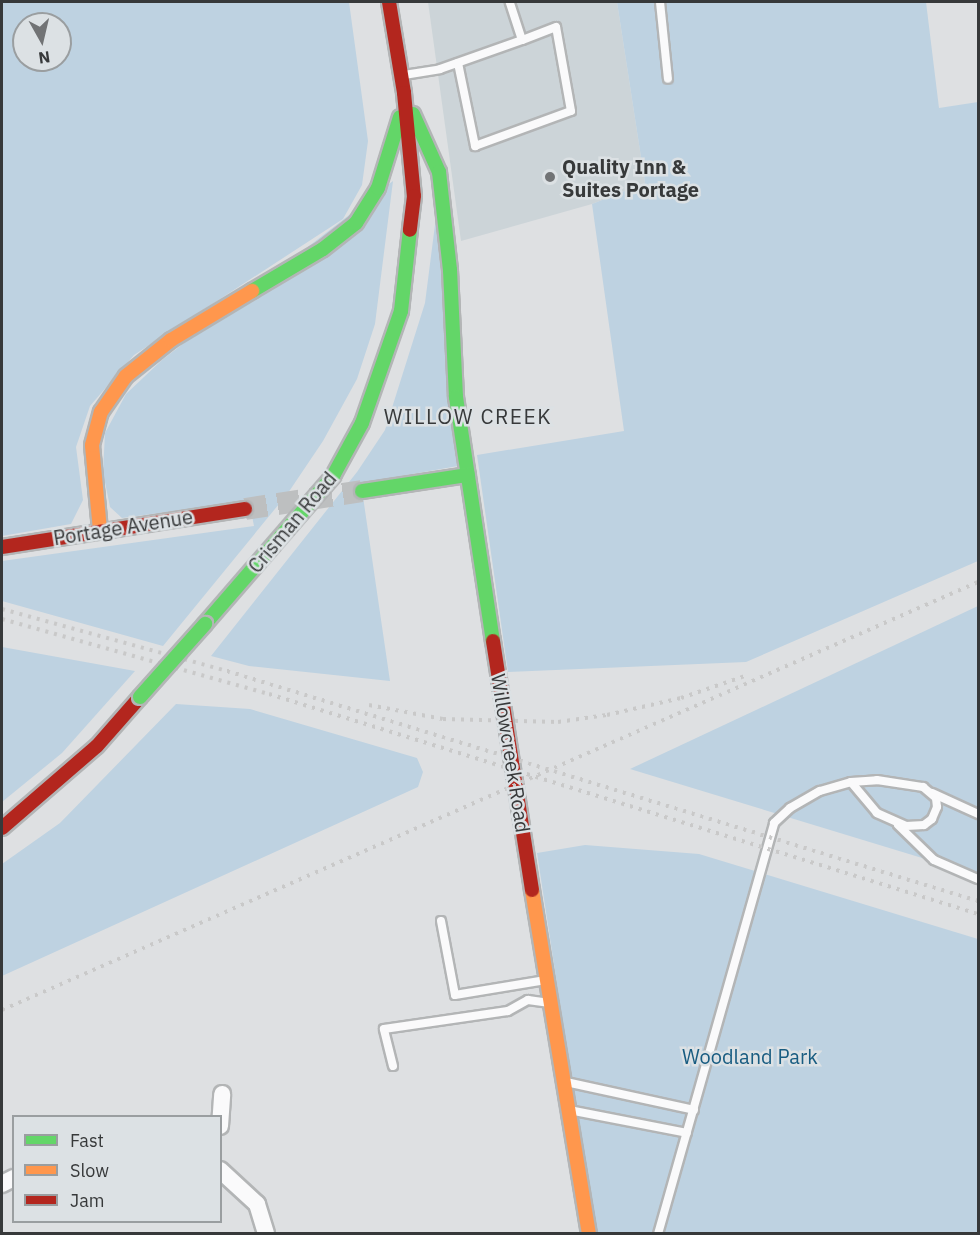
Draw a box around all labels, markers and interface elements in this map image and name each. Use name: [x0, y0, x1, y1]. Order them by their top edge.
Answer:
north arrow: [12, 12, 72, 72]
text: N: [37, 47, 51, 69]
place label: Quality Inn & Suites Portage: [562, 154, 699, 201]
marker: Quality Inn & Suites Portage: [543, 170, 557, 184]
district label: WILLOW CREEK: [384, 403, 552, 429]
street label: Crisman Road: [243, 467, 341, 577]
street label: Portage Avenue: [52, 504, 194, 550]
street label: Willowcreek Road: [487, 672, 535, 834]
park label: Woodland Park: [682, 1044, 818, 1068]
legend: [12, 1115, 222, 1223]
text: Fast: [70, 1129, 104, 1152]
text: Slow: [70, 1159, 109, 1182]
text: Jam: [70, 1189, 105, 1212]

